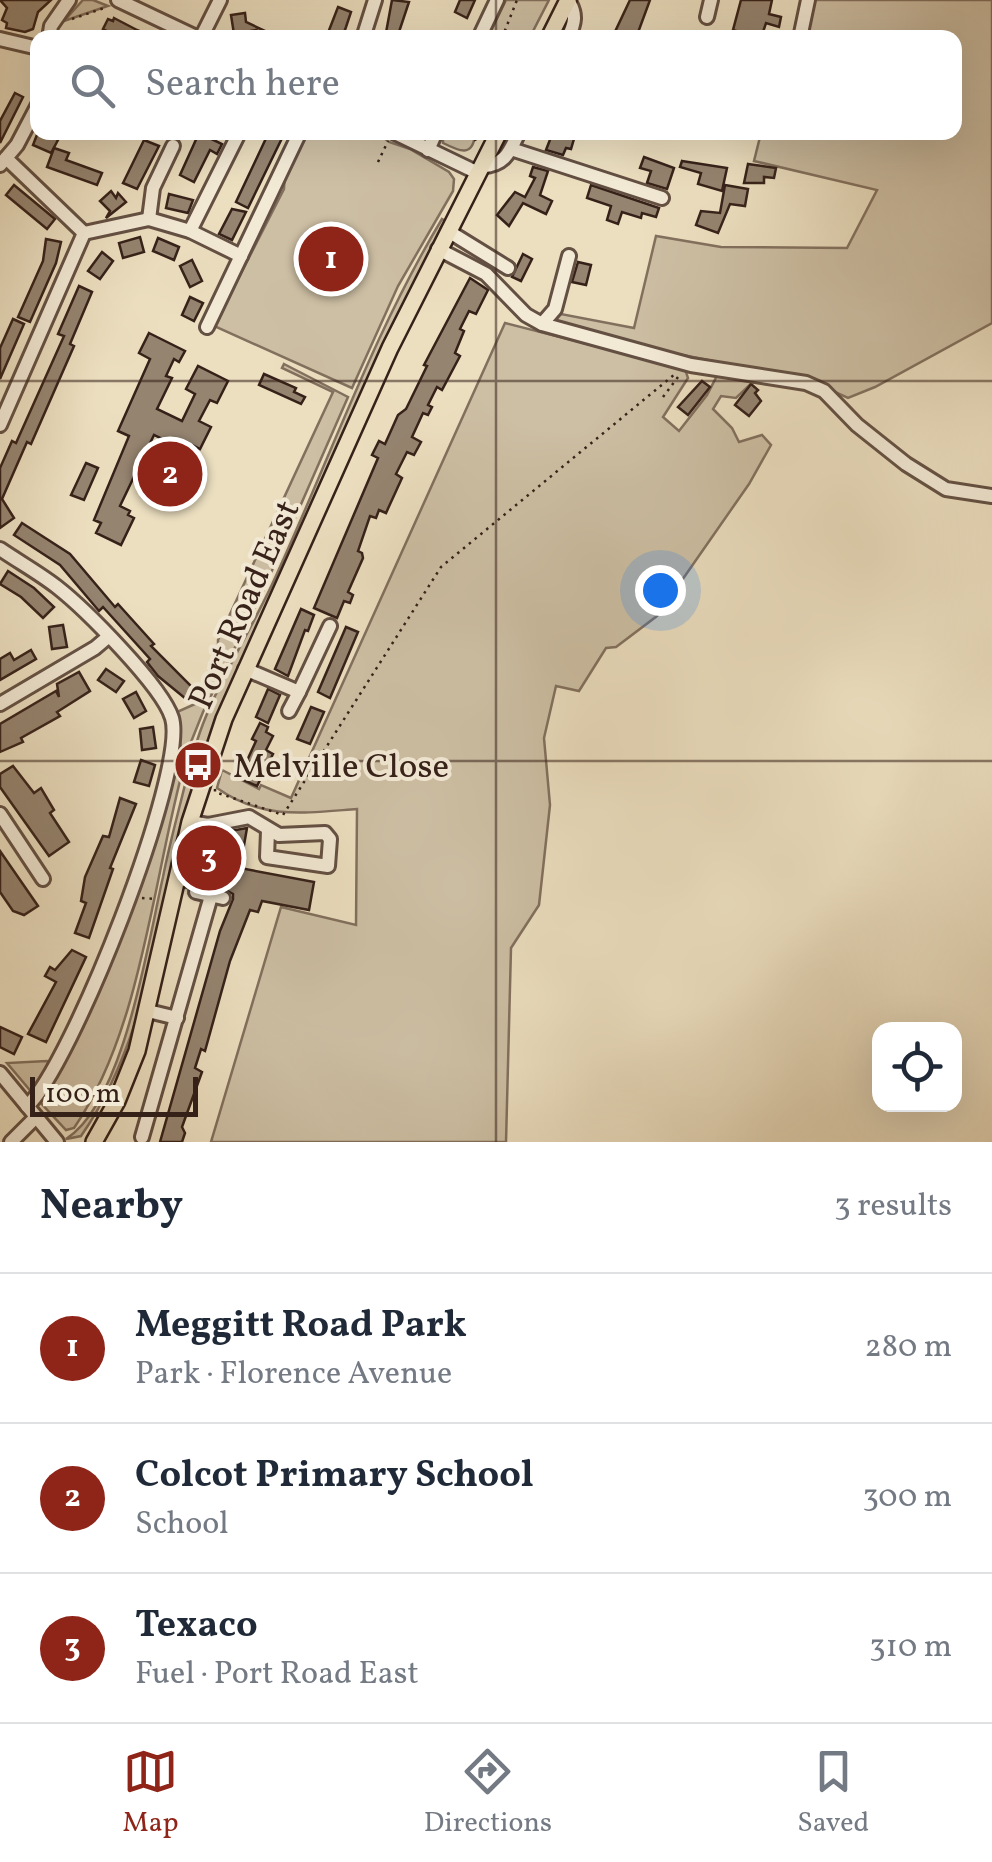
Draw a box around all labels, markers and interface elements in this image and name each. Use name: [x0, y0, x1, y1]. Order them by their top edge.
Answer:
search box: [30, 30, 962, 140]
icon: search: [65, 58, 120, 113]
text: Search here: [145, 59, 340, 112]
pin: 1: [298, 222, 364, 296]
pin: 2: [138, 436, 202, 512]
street label: Port Road East: [178, 493, 313, 717]
your location: [635, 565, 686, 616]
bus stop icon: Melville Close: [172, 739, 224, 791]
place label: Melville Close: [233, 744, 449, 792]
pin: 3: [176, 820, 242, 896]
map controls: [872, 1022, 962, 1112]
button: locate: [872, 1022, 962, 1112]
scale bar: [30, 1072, 198, 1116]
text: 100 m: [45, 1075, 120, 1114]
text: Nearby: [40, 1178, 183, 1237]
text: 3 results: [834, 1185, 952, 1229]
text: Meggitt Road Park: [135, 1300, 467, 1353]
text: 1: [66, 1326, 79, 1370]
text: 280 m: [865, 1326, 952, 1370]
text: Park · Florence Avenue: [135, 1353, 452, 1397]
text: Colcot Primary School: [135, 1450, 534, 1503]
text: 2: [64, 1476, 81, 1520]
text: 300 m: [862, 1476, 952, 1520]
text: School: [135, 1503, 229, 1547]
text: Texaco: [135, 1600, 258, 1653]
text: 3: [64, 1626, 81, 1670]
text: 310 m: [869, 1626, 952, 1670]
text: Fuel · Port Road East: [135, 1653, 419, 1697]
tab: Map: [123, 1744, 179, 1843]
tab: Directions: [424, 1744, 552, 1843]
tab: Saved: [797, 1744, 869, 1843]

